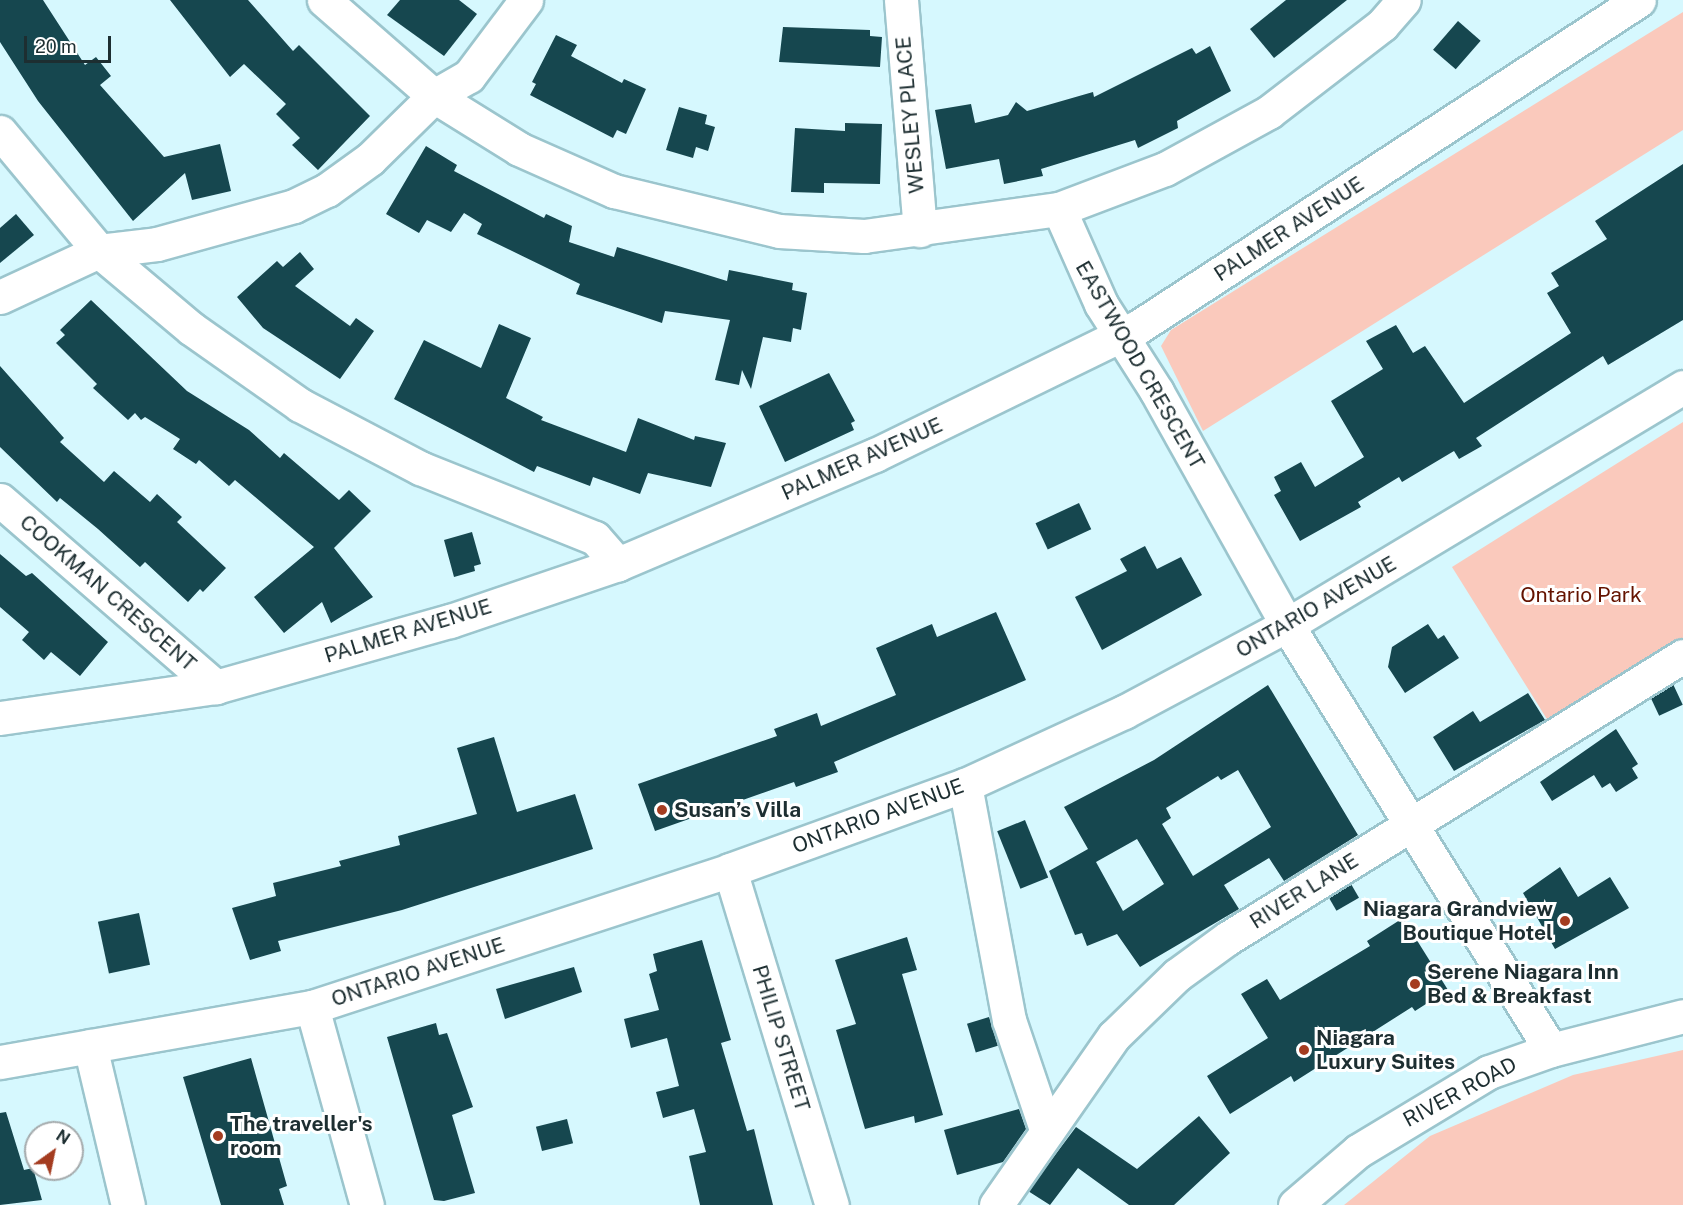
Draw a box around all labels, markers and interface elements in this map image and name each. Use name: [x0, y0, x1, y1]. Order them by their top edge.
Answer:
scale bar: [27, 24, 114, 62]
street label: WESLEY PLACE: [891, 35, 929, 195]
text: 20 m: [35, 36, 77, 57]
street label: PALMER AVENUE: [1209, 171, 1369, 287]
street label: EASTWOOD CRESCENT: [1070, 256, 1210, 474]
street label: PALMER AVENUE: [778, 412, 946, 506]
street label: COOKMAN CRESCENT: [15, 510, 201, 676]
street label: ONTARIO AVENUE: [1231, 551, 1401, 663]
park label: Ontario Park: [1520, 582, 1642, 608]
street label: PALMER AVENUE: [321, 594, 495, 668]
street label: ONTARIO AVENUE: [789, 773, 967, 859]
place label: Susan’s Villa: [674, 797, 802, 823]
marker: Susan’s Villa: [655, 803, 669, 817]
street label: RIVER LANE: [1245, 848, 1363, 934]
place label: Niagara Grandview Boutique Hotel: [1363, 896, 1553, 946]
marker: Niagara Grandview Boutique Hotel: [1558, 914, 1572, 928]
street label: ONTARIO AVENUE: [328, 932, 508, 1012]
place label: Serene Niagara Inn Bed & Breakfast: [1427, 959, 1619, 1009]
street label: PHILIP STREET: [747, 962, 815, 1114]
marker: Serene Niagara Inn Bed & Breakfast: [1408, 977, 1422, 991]
place label: Niagara Luxury Suites: [1316, 1025, 1455, 1075]
marker: Niagara Luxury Suites: [1297, 1043, 1311, 1057]
street label: RIVER ROAD: [1399, 1052, 1521, 1132]
place label: The traveller's room: [230, 1111, 373, 1161]
north arrow: [24, 1121, 84, 1181]
text: N: [53, 1126, 73, 1149]
marker: The traveller's room: [211, 1129, 225, 1143]

